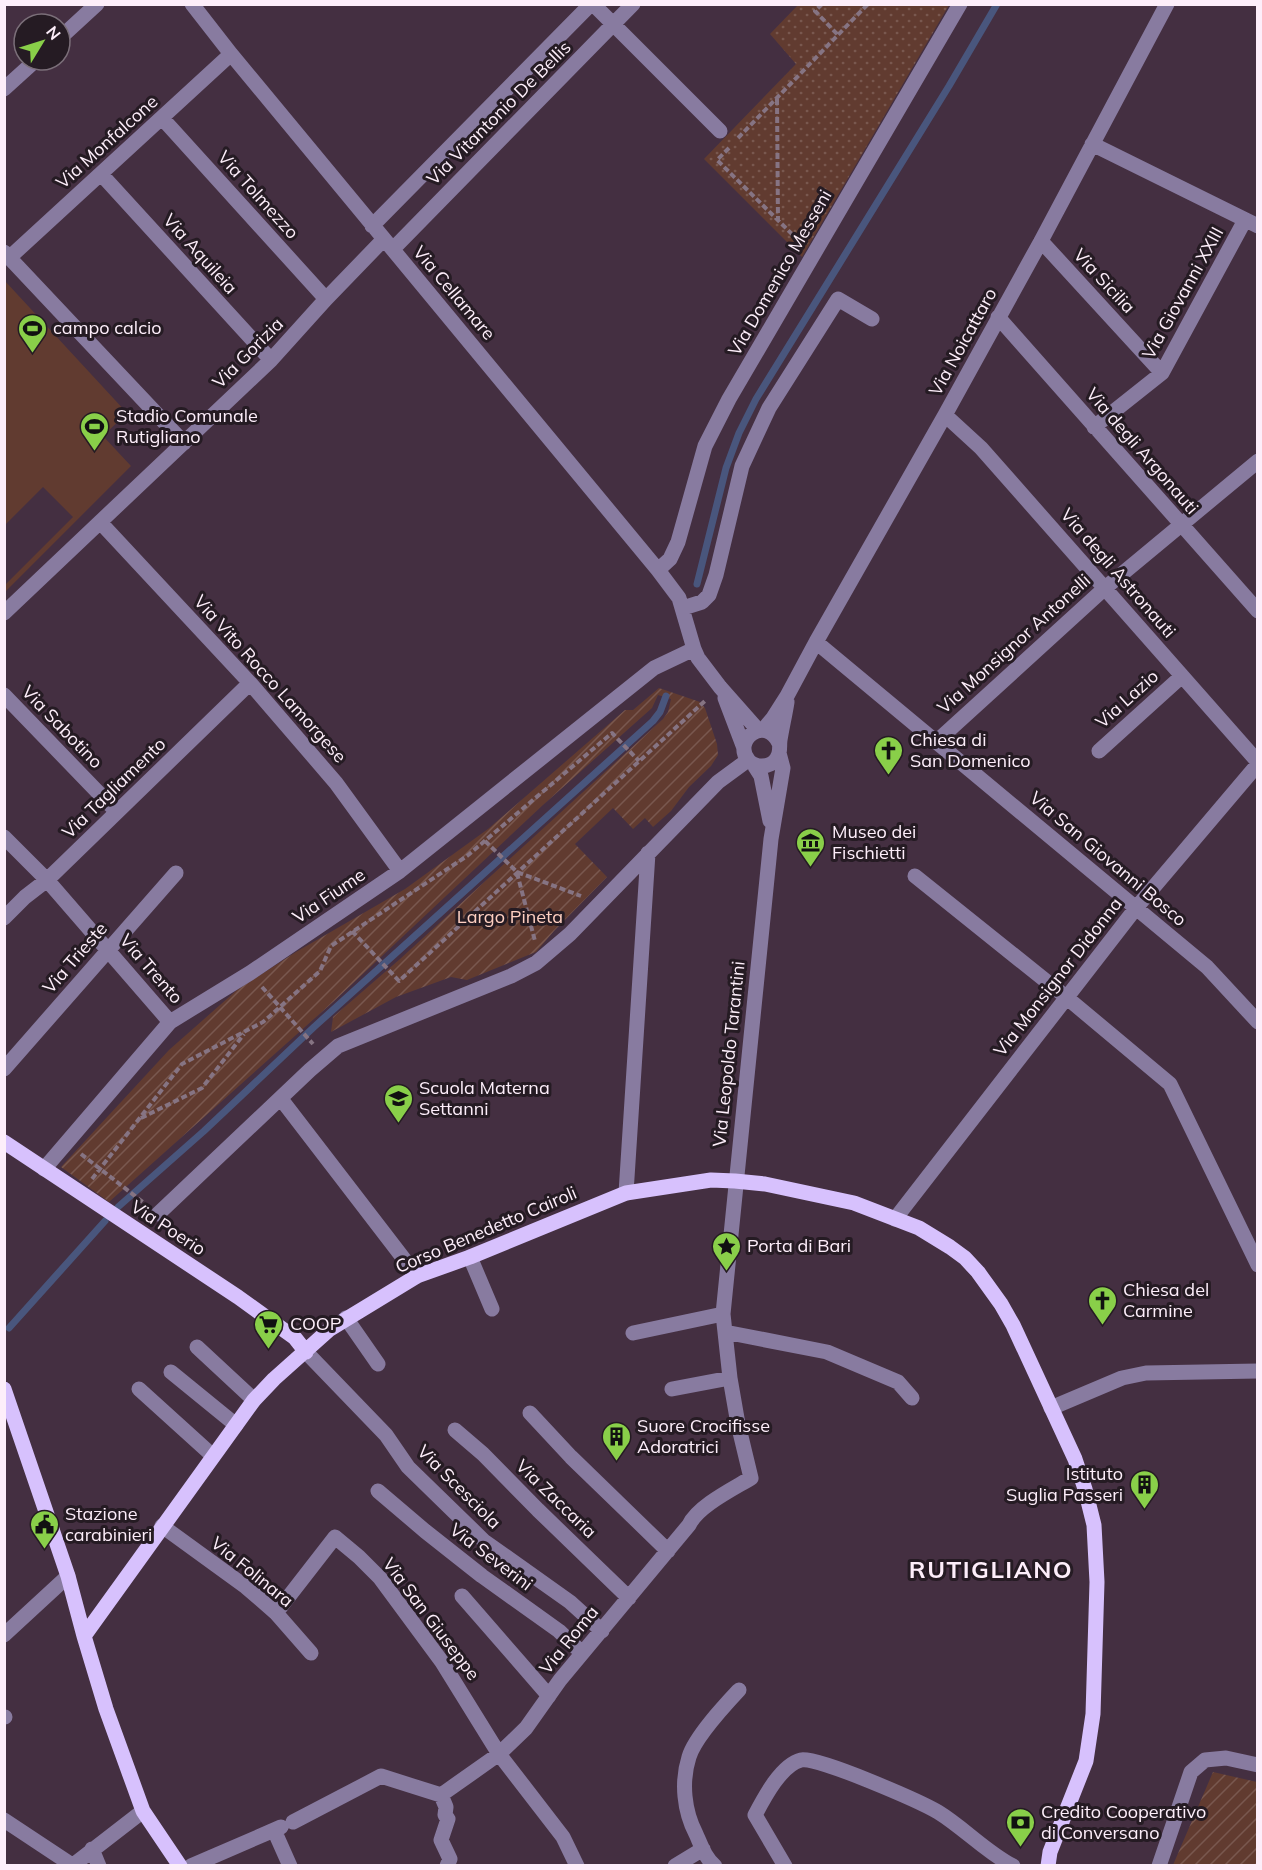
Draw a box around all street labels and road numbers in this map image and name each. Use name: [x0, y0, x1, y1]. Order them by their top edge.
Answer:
street label: Via Vitantonio De Bellis: [422, 36, 576, 190]
street label: Via Monfalcone: [51, 90, 162, 193]
street label: Via Tolmezzo: [213, 146, 304, 244]
street label: Via Domenico Messeni: [723, 186, 837, 360]
street label: Via Aquileia: [158, 209, 242, 299]
street label: Via Giovanni XXIII: [1137, 223, 1228, 363]
street label: Via Cellamare: [408, 241, 500, 345]
street label: Via Sicilia: [1069, 243, 1140, 318]
street label: Via Noicattaro: [923, 284, 1002, 400]
street label: Via Gorizia: [207, 312, 288, 393]
street label: Via degli Argonauti: [1081, 383, 1204, 519]
street label: Via degli Astronauti: [1056, 503, 1181, 642]
street label: Via Monsignor Antonelli: [932, 569, 1095, 718]
street label: Via Vito Rocco Lamorgese: [189, 590, 352, 767]
street label: Via Lazio: [1090, 664, 1163, 733]
street label: Via Sabotino: [17, 680, 108, 773]
street label: Via Tagliamento: [57, 732, 170, 843]
street label: Via San Giovanni Bosco: [1025, 786, 1192, 931]
street label: Via Fiume: [288, 863, 369, 928]
street label: Via Monsignor Didonna: [988, 893, 1127, 1061]
street label: Via Trieste: [37, 917, 112, 998]
street label: Via Trento: [115, 929, 188, 1008]
street label: Via Leopoldo Tarantini: [707, 960, 750, 1148]
street label: Corso Benedetto Cairoli: [392, 1181, 580, 1278]
street label: Via Poerio: [126, 1195, 210, 1260]
street label: Via Scesciola: [412, 1440, 506, 1534]
street label: Via Zaccaria: [511, 1454, 602, 1543]
street label: Via Severini: [445, 1518, 537, 1595]
street label: Via Folinara: [206, 1531, 298, 1612]
street label: Via San Giuseppe: [378, 1553, 485, 1685]
street label: Via Roma: [534, 1601, 603, 1679]

